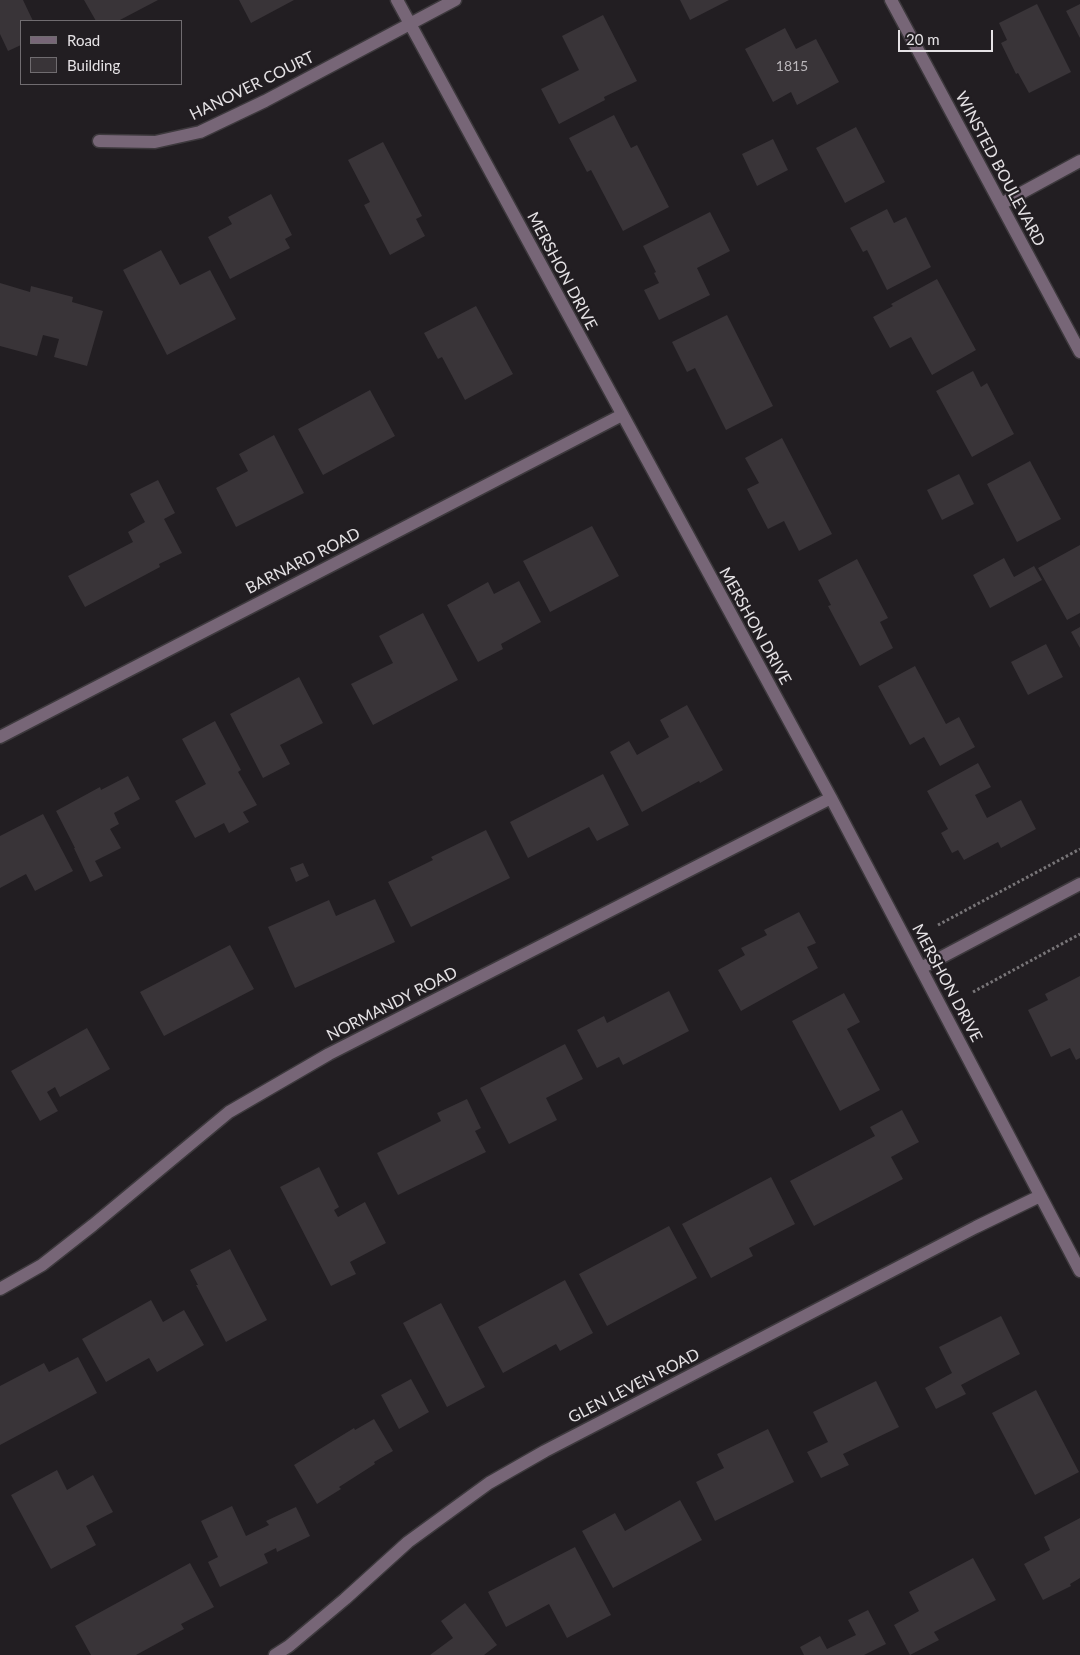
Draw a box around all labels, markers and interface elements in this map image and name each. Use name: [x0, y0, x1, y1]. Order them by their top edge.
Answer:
legend: [20, 20, 182, 85]
scale bar: [900, 20, 995, 52]
text: 20 m: [906, 30, 940, 48]
text: Road: [67, 31, 100, 49]
street label: HANOVER COURT: [187, 48, 317, 124]
text: Building: [67, 56, 120, 74]
house number: 1815: [776, 58, 808, 74]
street label: WINSTED BOULEVARD: [951, 88, 1049, 250]
street label: MERSHON DRIVE: [523, 209, 601, 333]
street label: BARNARD ROAD: [243, 524, 363, 598]
street label: MERSHON DRIVE: [715, 564, 795, 688]
street label: MERSHON DRIVE: [908, 921, 986, 1045]
street label: NORMANDY ROAD: [323, 963, 461, 1045]
street label: GLEN LEVEN ROAD: [565, 1345, 703, 1427]

